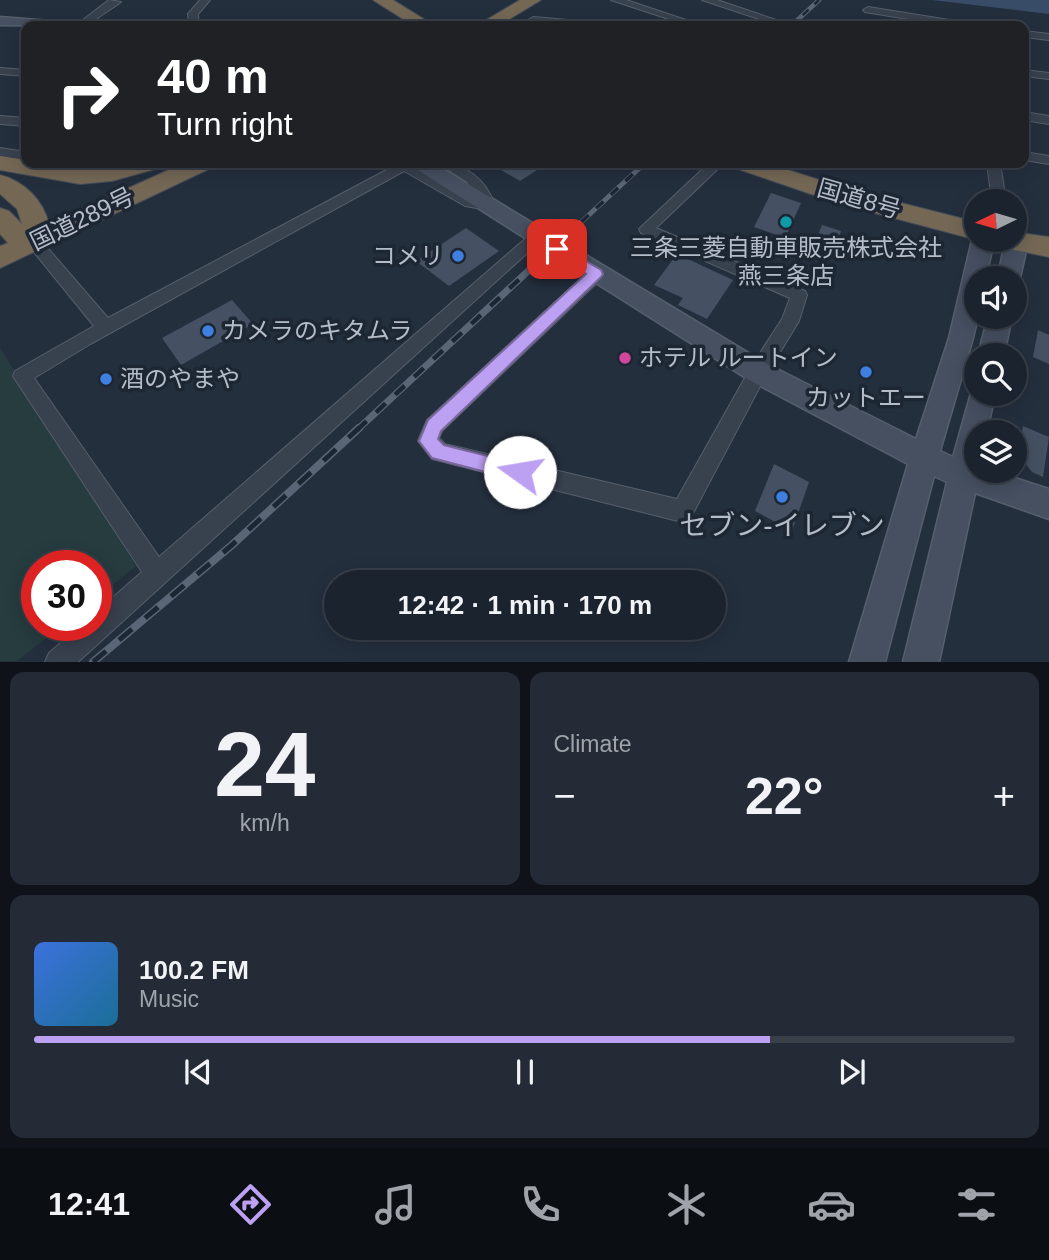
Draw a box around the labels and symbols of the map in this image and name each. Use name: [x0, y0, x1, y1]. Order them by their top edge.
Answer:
street label: 国道8号: [814, 174, 904, 223]
street label: 国道289号: [26, 182, 138, 255]
north arrow: [964, 189, 1027, 252]
marker: 三条三菱自動車販売株式会社 燕三条店: [778, 214, 794, 230]
pin: [527, 219, 587, 279]
place label: 三条三菱自動車販売株式会社 燕三条店: [630, 234, 942, 289]
place label: コメリ: [372, 242, 444, 269]
marker: コメリ: [450, 248, 466, 264]
place label: カメラのキタムラ: [222, 317, 413, 344]
marker: カメラのキタムラ: [200, 323, 216, 339]
place label: ホテル ルートイン: [639, 344, 838, 371]
marker: ホテル ルートイン: [617, 350, 633, 366]
marker: カットエー: [858, 364, 874, 380]
place label: 酒のやまや: [120, 365, 240, 392]
marker: 酒のやまや: [98, 371, 114, 387]
place label: カットエー: [806, 384, 926, 411]
position arrow: [483, 435, 557, 509]
marker: セブン-イレブン: [774, 489, 790, 505]
place label: セブン-イレブン: [679, 510, 885, 541]
speed limit sign: 30: [21, 550, 112, 641]

